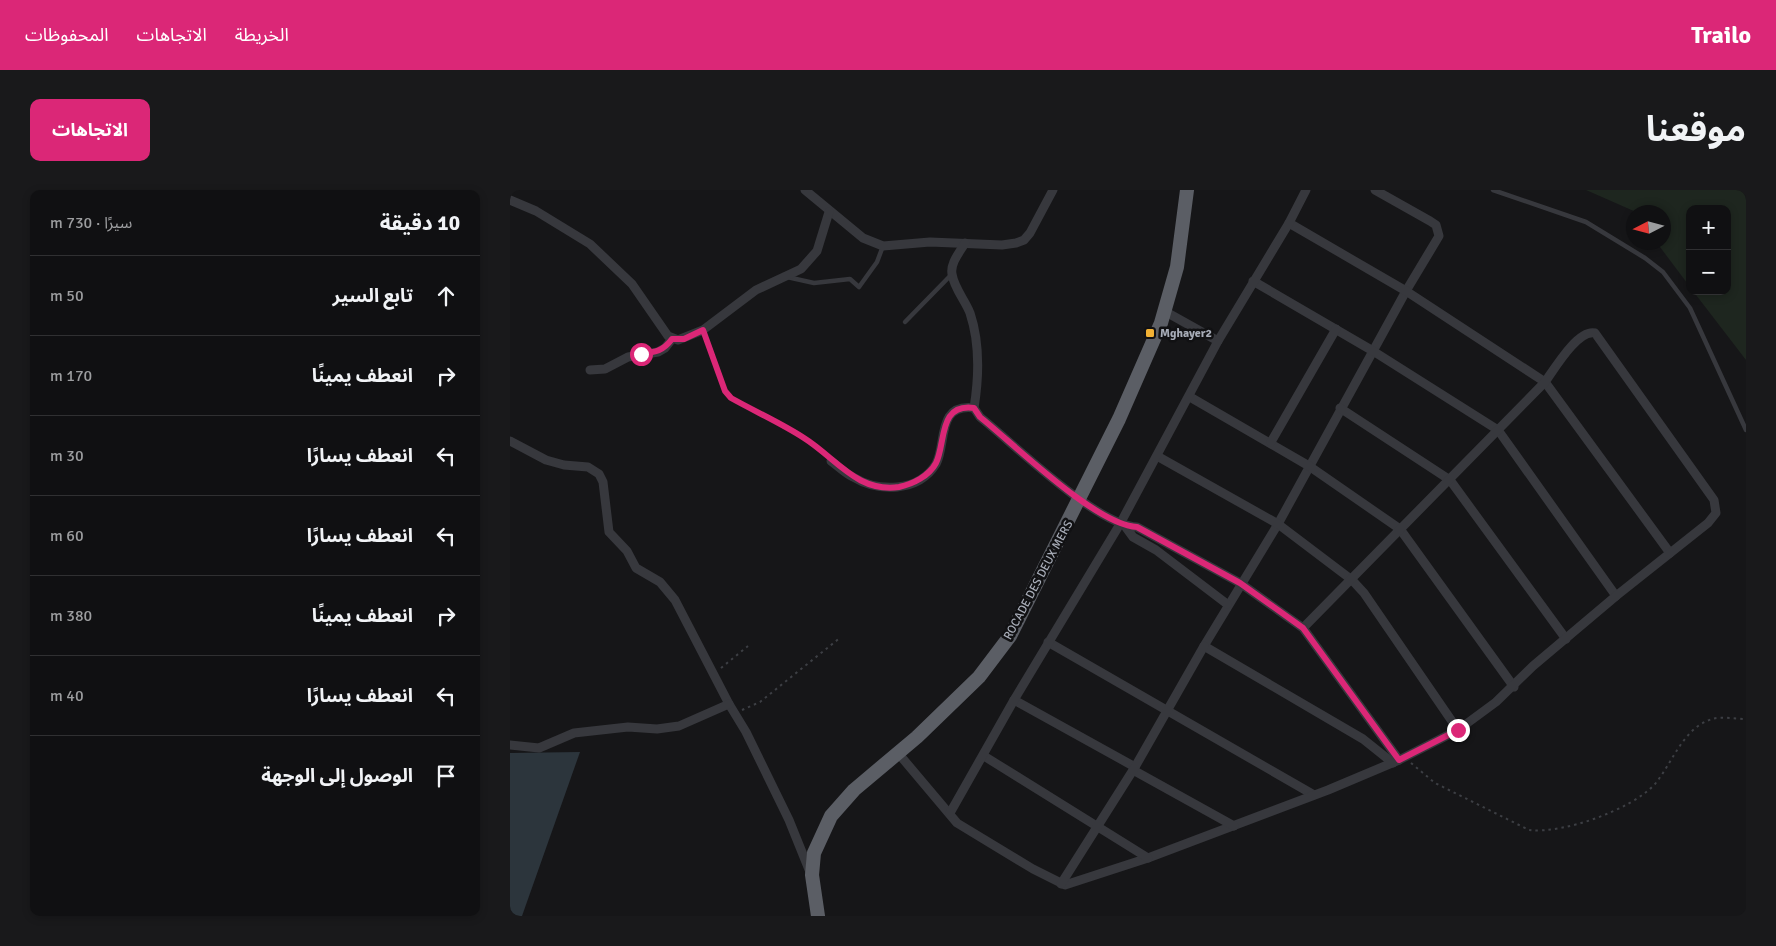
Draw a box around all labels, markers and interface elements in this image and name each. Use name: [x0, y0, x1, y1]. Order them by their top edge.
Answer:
text: Trailo: [1691, 20, 1751, 50]
text: المحفوظات: [25, 24, 109, 46]
text: الاتجاهات: [137, 24, 207, 46]
text: الخريطة: [235, 24, 289, 46]
button: الاتجاهات: [30, 99, 150, 161]
text: موقعنا: [1646, 108, 1746, 151]
north arrow: [1626, 205, 1671, 250]
map controls: [1686, 205, 1731, 295]
button: +: [1686, 205, 1731, 250]
text: 10 دقيقة: [380, 210, 460, 236]
text: سيرًا · 730 m: [50, 213, 132, 233]
button: −: [1686, 250, 1731, 295]
icon: ahead: [432, 282, 460, 310]
text: تابع السير: [333, 284, 413, 308]
text: 50 m: [50, 286, 84, 306]
place label: Mghayer2: [1160, 326, 1212, 341]
marker: Mghayer2: [1144, 327, 1156, 339]
route start: [630, 343, 653, 366]
icon: right: [432, 362, 460, 390]
text: انعطف يمينًا: [312, 364, 413, 388]
text: 170 m: [50, 366, 92, 386]
icon: left: [432, 442, 460, 470]
text: انعطف يسارًا: [307, 444, 413, 468]
text: 30 m: [50, 446, 84, 466]
street label: ROCADE DES DEUX MERS: [1001, 518, 1076, 642]
icon: left: [432, 522, 460, 550]
text: انعطف يسارًا: [307, 524, 413, 548]
text: 60 m: [50, 526, 84, 546]
icon: right: [432, 602, 460, 630]
text: انعطف يمينًا: [312, 604, 413, 628]
text: 380 m: [50, 606, 92, 626]
icon: left: [432, 682, 460, 710]
text: انعطف يسارًا: [307, 684, 413, 708]
text: 40 m: [50, 686, 84, 706]
route end: [1447, 719, 1470, 742]
icon: arrive: [432, 762, 460, 790]
text: الوصول إلى الوجهة: [261, 764, 413, 788]

